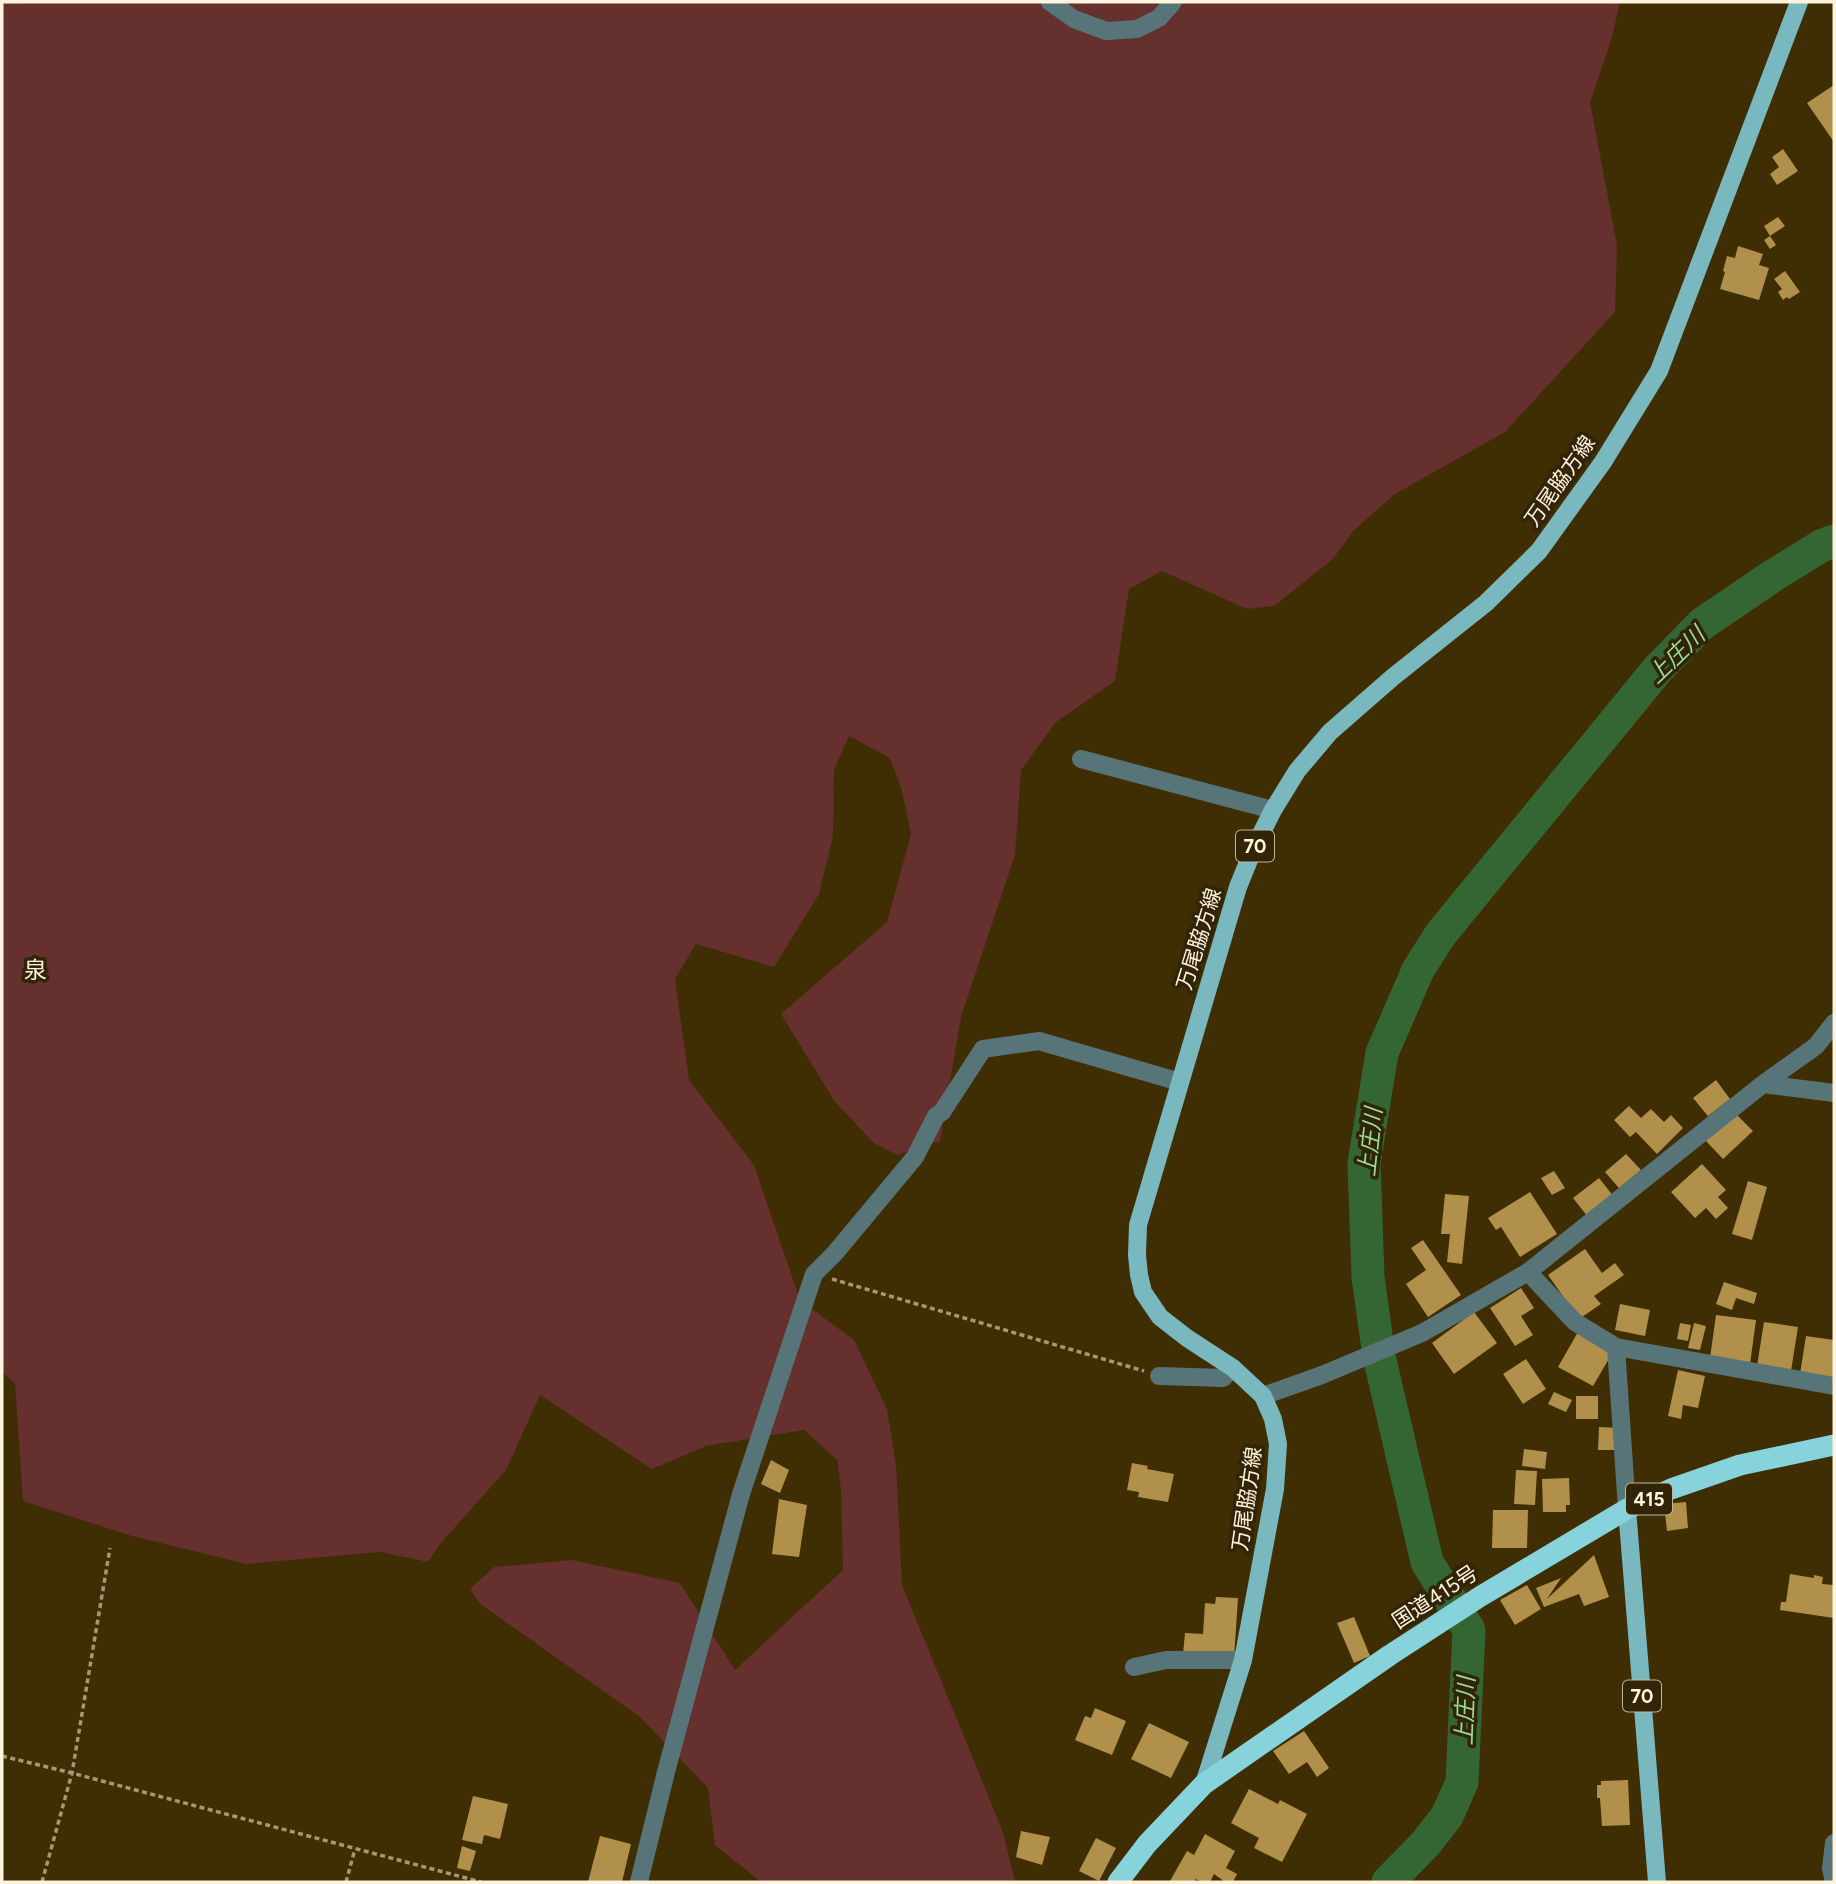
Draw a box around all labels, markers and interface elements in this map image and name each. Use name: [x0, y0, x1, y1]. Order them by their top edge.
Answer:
street label: 万尾脇方線: [1519, 431, 1600, 531]
water label: 上庄川: [1641, 619, 1713, 689]
road number: 70: [1236, 831, 1274, 862]
street label: 万尾脇方線: [1171, 885, 1226, 993]
district label: 泉: [24, 956, 47, 984]
water label: 上庄川: [1352, 1103, 1388, 1178]
street label: 万尾脇方線: [1227, 1445, 1266, 1553]
road number: 415: [1626, 1484, 1672, 1514]
street label: 国道415号: [1387, 1560, 1482, 1633]
water label: 上庄川: [1450, 1673, 1480, 1746]
road number: 70: [1623, 1680, 1661, 1712]

